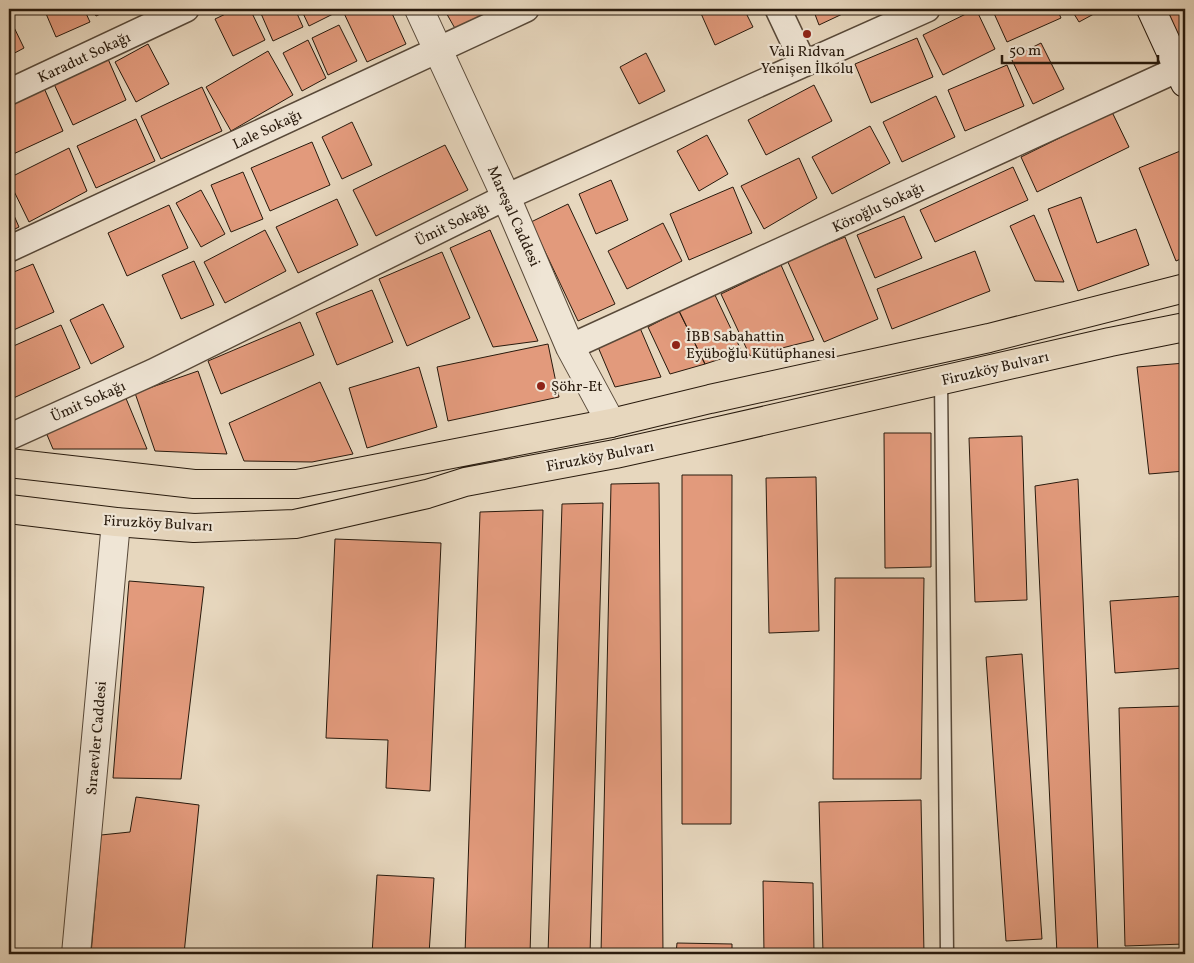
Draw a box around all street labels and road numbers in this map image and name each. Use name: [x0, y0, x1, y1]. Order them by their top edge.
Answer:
street label: Karadut Sokağı: [35, 28, 135, 89]
street label: Lale Sokağı: [229, 105, 306, 156]
street label: Mareşal Caddesi: [481, 163, 544, 270]
street label: Köroğlu Sokağı: [829, 178, 928, 239]
street label: Ümit Sokağı: [412, 198, 493, 252]
street label: Firuzköy Bulvarı: [940, 347, 1051, 392]
street label: Ümit Sokağı: [48, 376, 129, 428]
street label: Firuzköy Bulvarı: [544, 437, 656, 478]
street label: Firuzköy Bulvarı: [103, 511, 213, 538]
street label: Sıraevler Caddesi: [82, 680, 113, 796]

